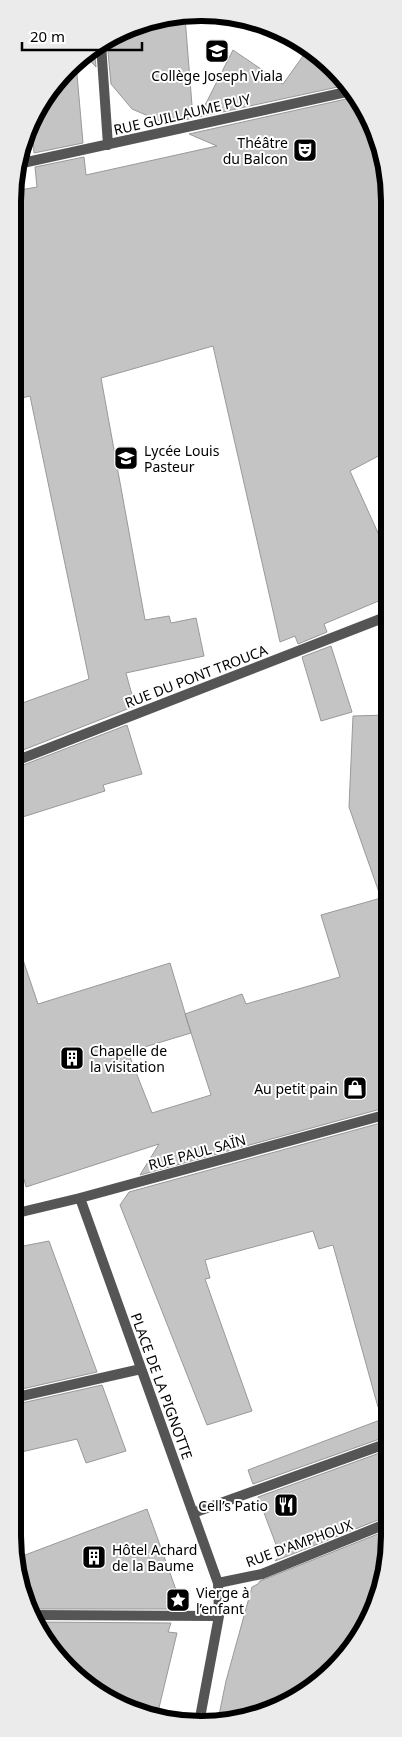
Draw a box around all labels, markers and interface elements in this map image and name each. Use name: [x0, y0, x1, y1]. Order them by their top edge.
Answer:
scale bar: [22, 20, 142, 52]
text: 20 m: [30, 26, 65, 46]
school or university icon: Collège Joseph Viala: [204, 38, 230, 64]
place label: Collège Joseph Viala: [151, 66, 283, 85]
street label: RUE GUILLAUME PUY: [112, 89, 252, 139]
place label: Théâtre du Balcon: [223, 133, 288, 168]
theatre icon: Théâtre du Balcon: [292, 137, 318, 163]
place label: Lycée Louis Pasteur: [144, 441, 220, 476]
school or university icon: Lycée Louis Pasteur: [113, 445, 139, 471]
street label: RUE DU PONT TROUCA: [122, 640, 270, 712]
place label: Chapelle de la visitation: [90, 1041, 167, 1076]
building icon: Chapelle de la visitation: [59, 1045, 85, 1071]
shop icon: Au petit pain: [342, 1075, 368, 1101]
place label: Au petit pain: [254, 1079, 338, 1098]
street label: RUE PAUL SAÏN: [146, 1130, 248, 1174]
street label: PLACE DE LA PIGNOTTE: [127, 1310, 197, 1462]
restaurant icon: Cell’s Patio: [273, 1492, 299, 1518]
place label: Cell’s Patio: [198, 1496, 268, 1515]
street label: RUE D'AMPHOUX: [243, 1515, 356, 1571]
place label: Hôtel Achard de la Baume: [112, 1540, 197, 1575]
building icon: Hôtel Achard de la Baume: [81, 1544, 107, 1570]
place label: Vierge à l’enfant: [196, 1583, 250, 1618]
place icon: Vierge à l’enfant: [165, 1587, 191, 1613]

